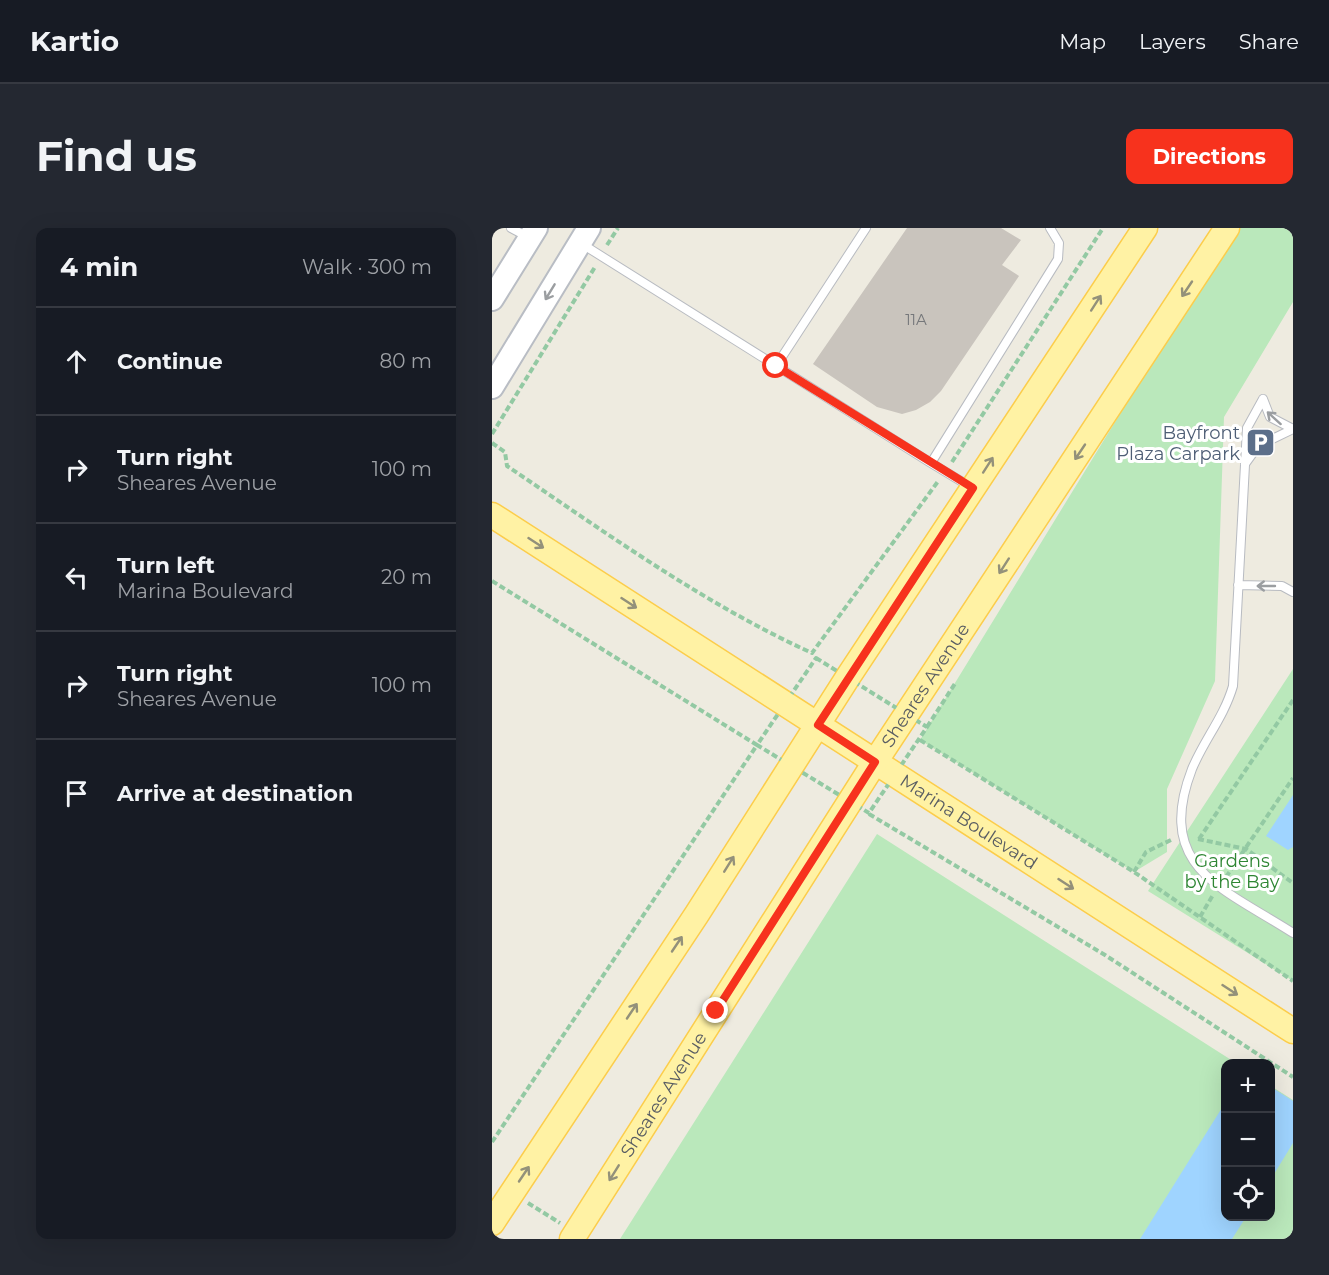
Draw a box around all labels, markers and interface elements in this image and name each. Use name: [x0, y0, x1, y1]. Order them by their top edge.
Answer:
text: Kartio: [30, 24, 119, 58]
text: Map: [1059, 29, 1106, 54]
text: Layers: [1139, 29, 1206, 54]
text: Share: [1239, 29, 1299, 54]
button: Directions: [1126, 129, 1293, 184]
text: Find us: [36, 130, 197, 182]
text: 4 min: [60, 251, 138, 283]
text: Walk · 300 m: [302, 255, 432, 279]
one-way arrow: [1181, 281, 1194, 298]
one-way arrow: [543, 283, 555, 300]
one-way arrow: [1089, 294, 1102, 311]
house number: 11A: [905, 310, 927, 329]
icon: ahead: [60, 345, 93, 378]
text: Continue: [117, 348, 223, 375]
text: 80 m: [380, 349, 432, 373]
route start: [762, 352, 788, 378]
one-way arrow: [1266, 411, 1281, 425]
place label: Bayfront Plaza Carpark: [1116, 422, 1240, 465]
parking icon: Bayfront Plaza Carpark: [1245, 427, 1277, 459]
one-way arrow: [1073, 443, 1085, 460]
text: Turn right: [117, 444, 232, 471]
icon: right: [60, 453, 93, 486]
text: 100 m: [372, 457, 432, 481]
one-way arrow: [982, 457, 994, 474]
text: Sheares Avenue: [117, 471, 277, 495]
one-way arrow: [527, 537, 544, 549]
text: Turn left: [117, 552, 215, 579]
one-way arrow: [998, 557, 1010, 574]
icon: left: [60, 561, 93, 594]
text: 20 m: [381, 565, 432, 589]
text: Marina Boulevard: [117, 579, 294, 603]
one-way arrow: [1257, 580, 1277, 591]
one-way arrow: [620, 597, 637, 609]
street label: Sheares Avenue: [877, 619, 974, 751]
text: Turn right: [117, 660, 232, 687]
icon: right: [60, 669, 93, 702]
text: 100 m: [372, 673, 432, 697]
text: Sheares Avenue: [117, 687, 277, 711]
street label: Marina Boulevard: [896, 770, 1041, 874]
icon: arrive: [60, 777, 93, 810]
text: Arrive at destination: [117, 780, 353, 807]
park label: Gardens by the Bay: [1184, 850, 1280, 893]
one-way arrow: [722, 856, 735, 873]
one-way arrow: [1057, 878, 1074, 891]
one-way arrow: [671, 936, 683, 953]
one-way arrow: [1221, 984, 1237, 996]
route end: [702, 997, 728, 1023]
one-way arrow: [626, 1004, 638, 1020]
street label: Sheares Avenue: [616, 1028, 712, 1161]
map controls: [1221, 1059, 1275, 1221]
button: +: [1221, 1059, 1275, 1113]
button: −: [1221, 1113, 1275, 1167]
one-way arrow: [608, 1164, 620, 1181]
one-way arrow: [518, 1166, 530, 1183]
button: locate: [1221, 1167, 1275, 1221]

